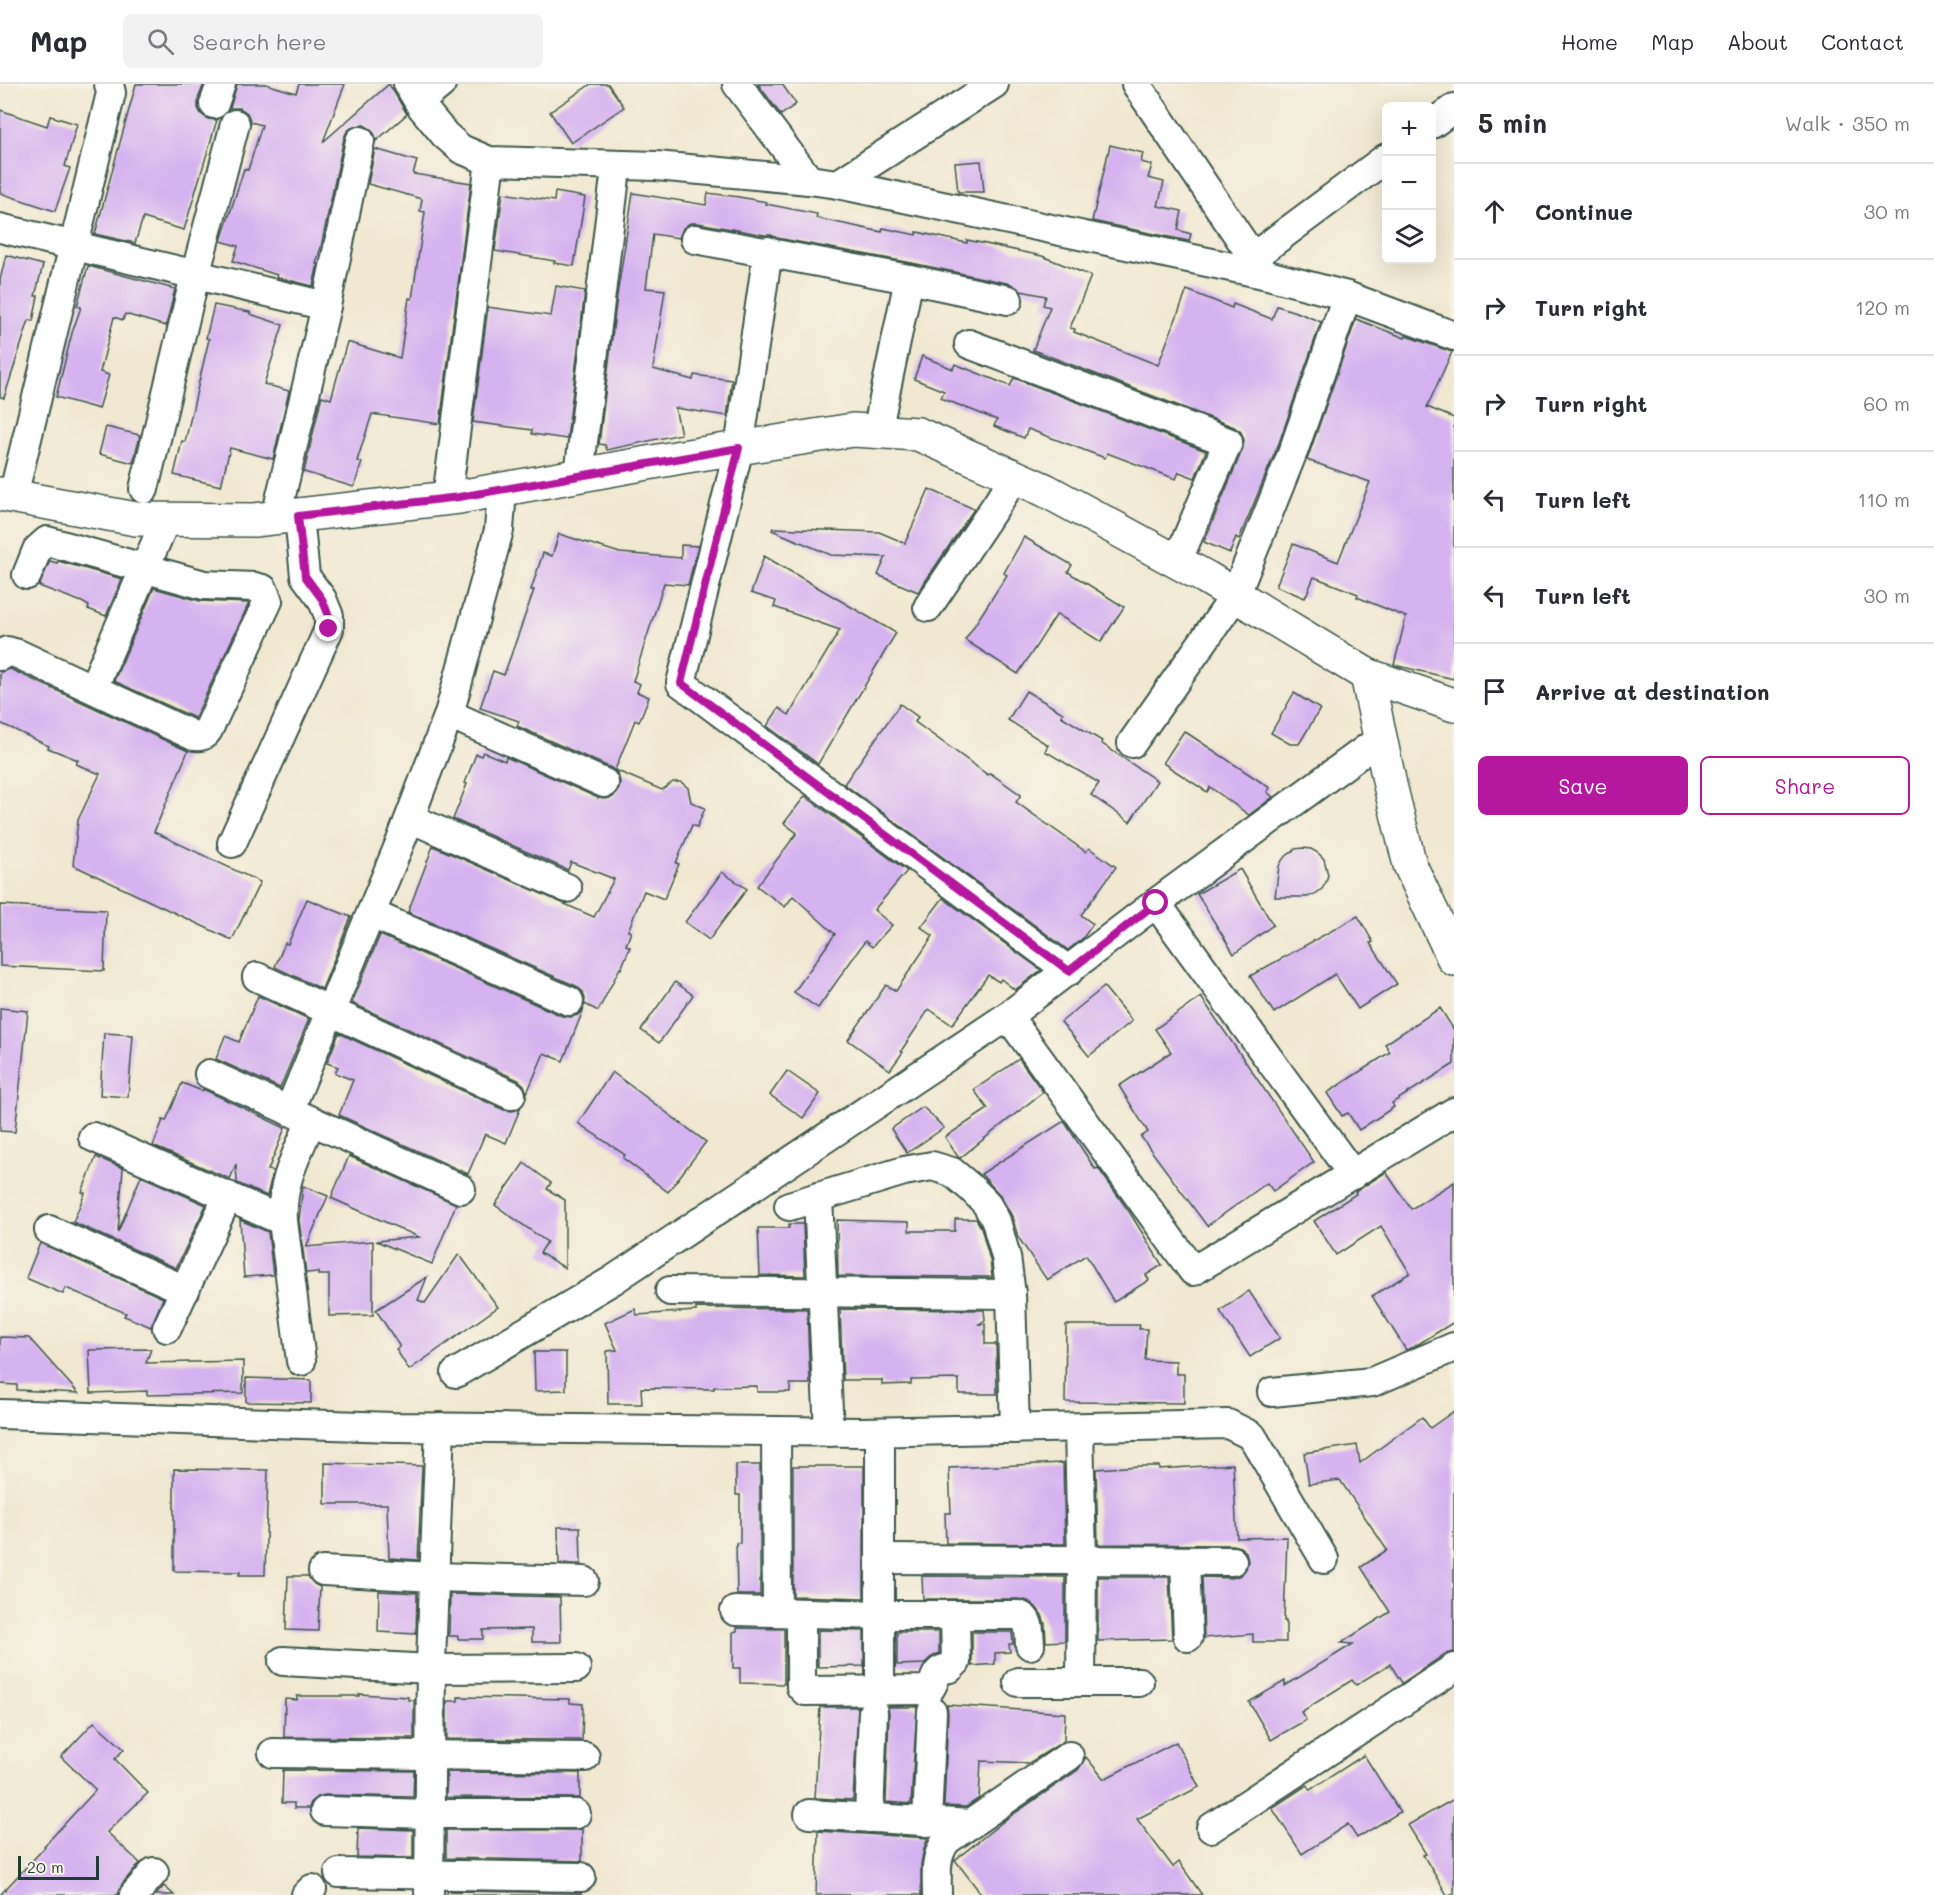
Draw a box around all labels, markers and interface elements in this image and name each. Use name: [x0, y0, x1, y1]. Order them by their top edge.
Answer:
search box: [123, 14, 543, 68]
text: Map: [30, 23, 87, 59]
icon: search: [144, 25, 177, 58]
text: Search here: [192, 27, 326, 56]
text: Home: [1561, 28, 1618, 55]
text: Map: [1651, 28, 1694, 55]
text: About: [1727, 28, 1788, 55]
text: Contact: [1821, 28, 1904, 55]
map controls: [1382, 102, 1436, 264]
button: +: [1382, 102, 1436, 156]
text: 5 min: [1478, 106, 1547, 140]
text: Walk · 350 m: [1785, 110, 1910, 136]
button: −: [1382, 156, 1436, 210]
icon: ahead: [1478, 195, 1511, 228]
text: Continue: [1535, 197, 1633, 226]
text: 30 m: [1864, 198, 1910, 224]
button: layers: [1382, 210, 1436, 264]
icon: right: [1478, 291, 1511, 324]
text: Turn right: [1535, 293, 1647, 322]
text: 120 m: [1855, 294, 1910, 320]
icon: right: [1478, 387, 1511, 420]
text: Turn right: [1535, 389, 1647, 418]
text: 60 m: [1863, 390, 1910, 416]
icon: left: [1478, 483, 1511, 516]
text: Turn left: [1535, 485, 1631, 514]
text: 110 m: [1857, 486, 1910, 512]
icon: left: [1478, 579, 1511, 612]
text: Turn left: [1535, 581, 1631, 610]
text: 30 m: [1864, 582, 1910, 608]
route end: [315, 615, 341, 641]
icon: arrive: [1478, 675, 1511, 708]
text: Arrive at destination: [1535, 677, 1770, 706]
button: Save: [1478, 756, 1688, 815]
button: Share: [1700, 756, 1910, 815]
route start: [1142, 889, 1168, 915]
scale bar: [18, 1853, 99, 1880]
text: 20 m: [27, 1856, 64, 1877]

